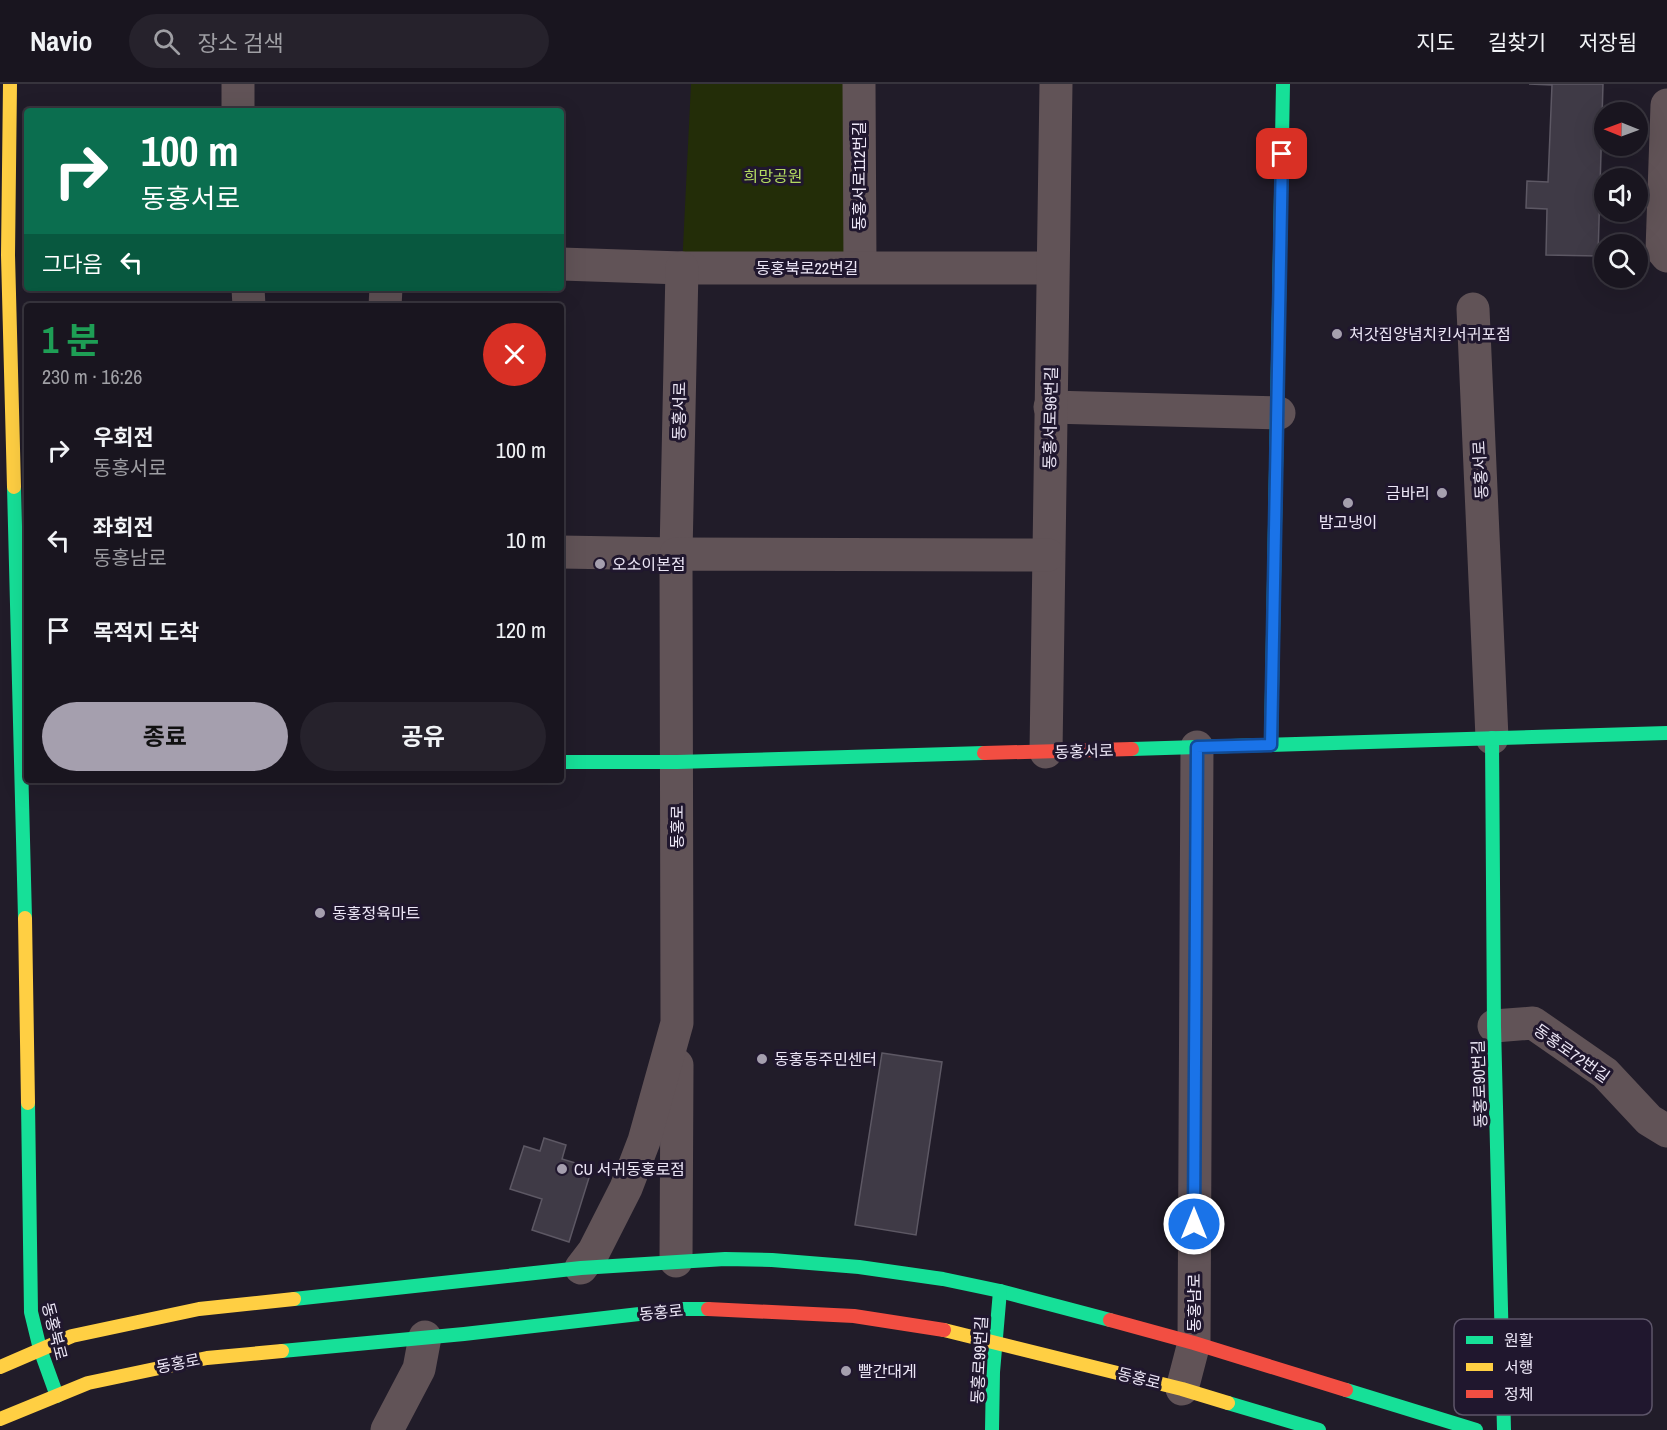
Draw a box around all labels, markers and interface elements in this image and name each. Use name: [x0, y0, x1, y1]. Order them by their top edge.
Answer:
search box: [129, 14, 549, 68]
text: Navio: [30, 22, 93, 60]
icon: search: [150, 25, 183, 58]
text: 장소 검색: [198, 28, 284, 58]
text: 지도: [1416, 28, 1455, 57]
text: 길찾기: [1488, 28, 1546, 57]
text: 저장됨: [1579, 28, 1637, 57]
north arrow: [1594, 102, 1648, 156]
map controls: [1594, 102, 1648, 288]
street label: 동홍서로112번길: [848, 121, 870, 231]
text: 100 m: [141, 123, 239, 179]
pin: [1256, 128, 1307, 179]
icon: right: [42, 132, 120, 210]
icon: arrive: [1265, 137, 1298, 170]
park label: 희망공원: [744, 165, 802, 187]
button: sound: [1594, 168, 1648, 222]
text: 동홍서로: [141, 180, 240, 216]
button: search: [1594, 234, 1648, 288]
icon: left: [115, 246, 148, 279]
text: 그다음: [42, 249, 103, 279]
street label: 동홍북로22번길: [756, 257, 858, 279]
text: 1 분: [42, 316, 100, 364]
button: close: [483, 323, 546, 386]
place label: 처갓집양념치킨서귀포점: [1349, 323, 1511, 345]
marker: 처갓집양념치킨서귀포점: [1330, 327, 1344, 341]
text: 230 m · 16:26: [42, 363, 142, 390]
street label: 동홍서로96번길: [1038, 366, 1062, 470]
street label: 동홍서로: [667, 381, 691, 441]
text: 우회전: [93, 422, 154, 452]
icon: right: [42, 434, 75, 467]
text: 100 m: [496, 435, 546, 465]
street label: 동홍서로: [1467, 440, 1493, 500]
text: 동홍서로: [93, 454, 167, 481]
place label: 금바리: [1386, 482, 1430, 504]
marker: 금바리: [1435, 486, 1449, 500]
marker: 밤고냉이: [1341, 496, 1355, 510]
place label: 밤고냉이: [1319, 511, 1377, 533]
text: 좌회전: [93, 512, 154, 542]
icon: left: [42, 524, 75, 557]
text: 10 m: [506, 525, 546, 555]
text: 동홍남로: [93, 544, 167, 571]
place label: 오소이본점: [612, 553, 686, 575]
marker: 오소이본점: [593, 557, 607, 571]
icon: arrive: [42, 614, 75, 647]
text: 120 m: [496, 615, 546, 645]
text: 목적지 도착: [93, 617, 199, 647]
button: 종료: [42, 702, 288, 771]
button: 공유: [300, 702, 546, 771]
street label: 동홍서로: [1054, 739, 1114, 763]
street label: 동홍로: [666, 805, 688, 849]
place label: 동홍정육마트: [332, 902, 420, 924]
marker: 동홍정육마트: [313, 906, 327, 920]
street label: 동홍로72번길: [1530, 1019, 1614, 1087]
street label: 동홍로90번길: [1466, 1040, 1492, 1128]
place label: 동홍동주민센터: [774, 1048, 877, 1070]
marker: 동홍동주민센터: [755, 1052, 769, 1066]
place label: CU 서귀동홍로점: [574, 1158, 685, 1180]
marker: CU 서귀동홍로점: [555, 1162, 569, 1176]
position arrow: [1162, 1192, 1226, 1256]
street label: 동홍남로: [1183, 1273, 1205, 1332]
street label: 동홍로: [638, 1299, 684, 1325]
street label: 동홍북로: [37, 1300, 73, 1362]
street label: 동홍로99번길: [966, 1315, 992, 1405]
legend: [1454, 1319, 1652, 1415]
text: 원활: [1504, 1329, 1534, 1351]
street label: 동홍로: [154, 1348, 202, 1378]
text: 서행: [1504, 1356, 1533, 1378]
place label: 빨간대게: [858, 1360, 917, 1382]
street label: 동홍로: [1115, 1362, 1163, 1394]
marker: 빨간대게: [839, 1364, 853, 1378]
text: 정체: [1504, 1383, 1533, 1405]

